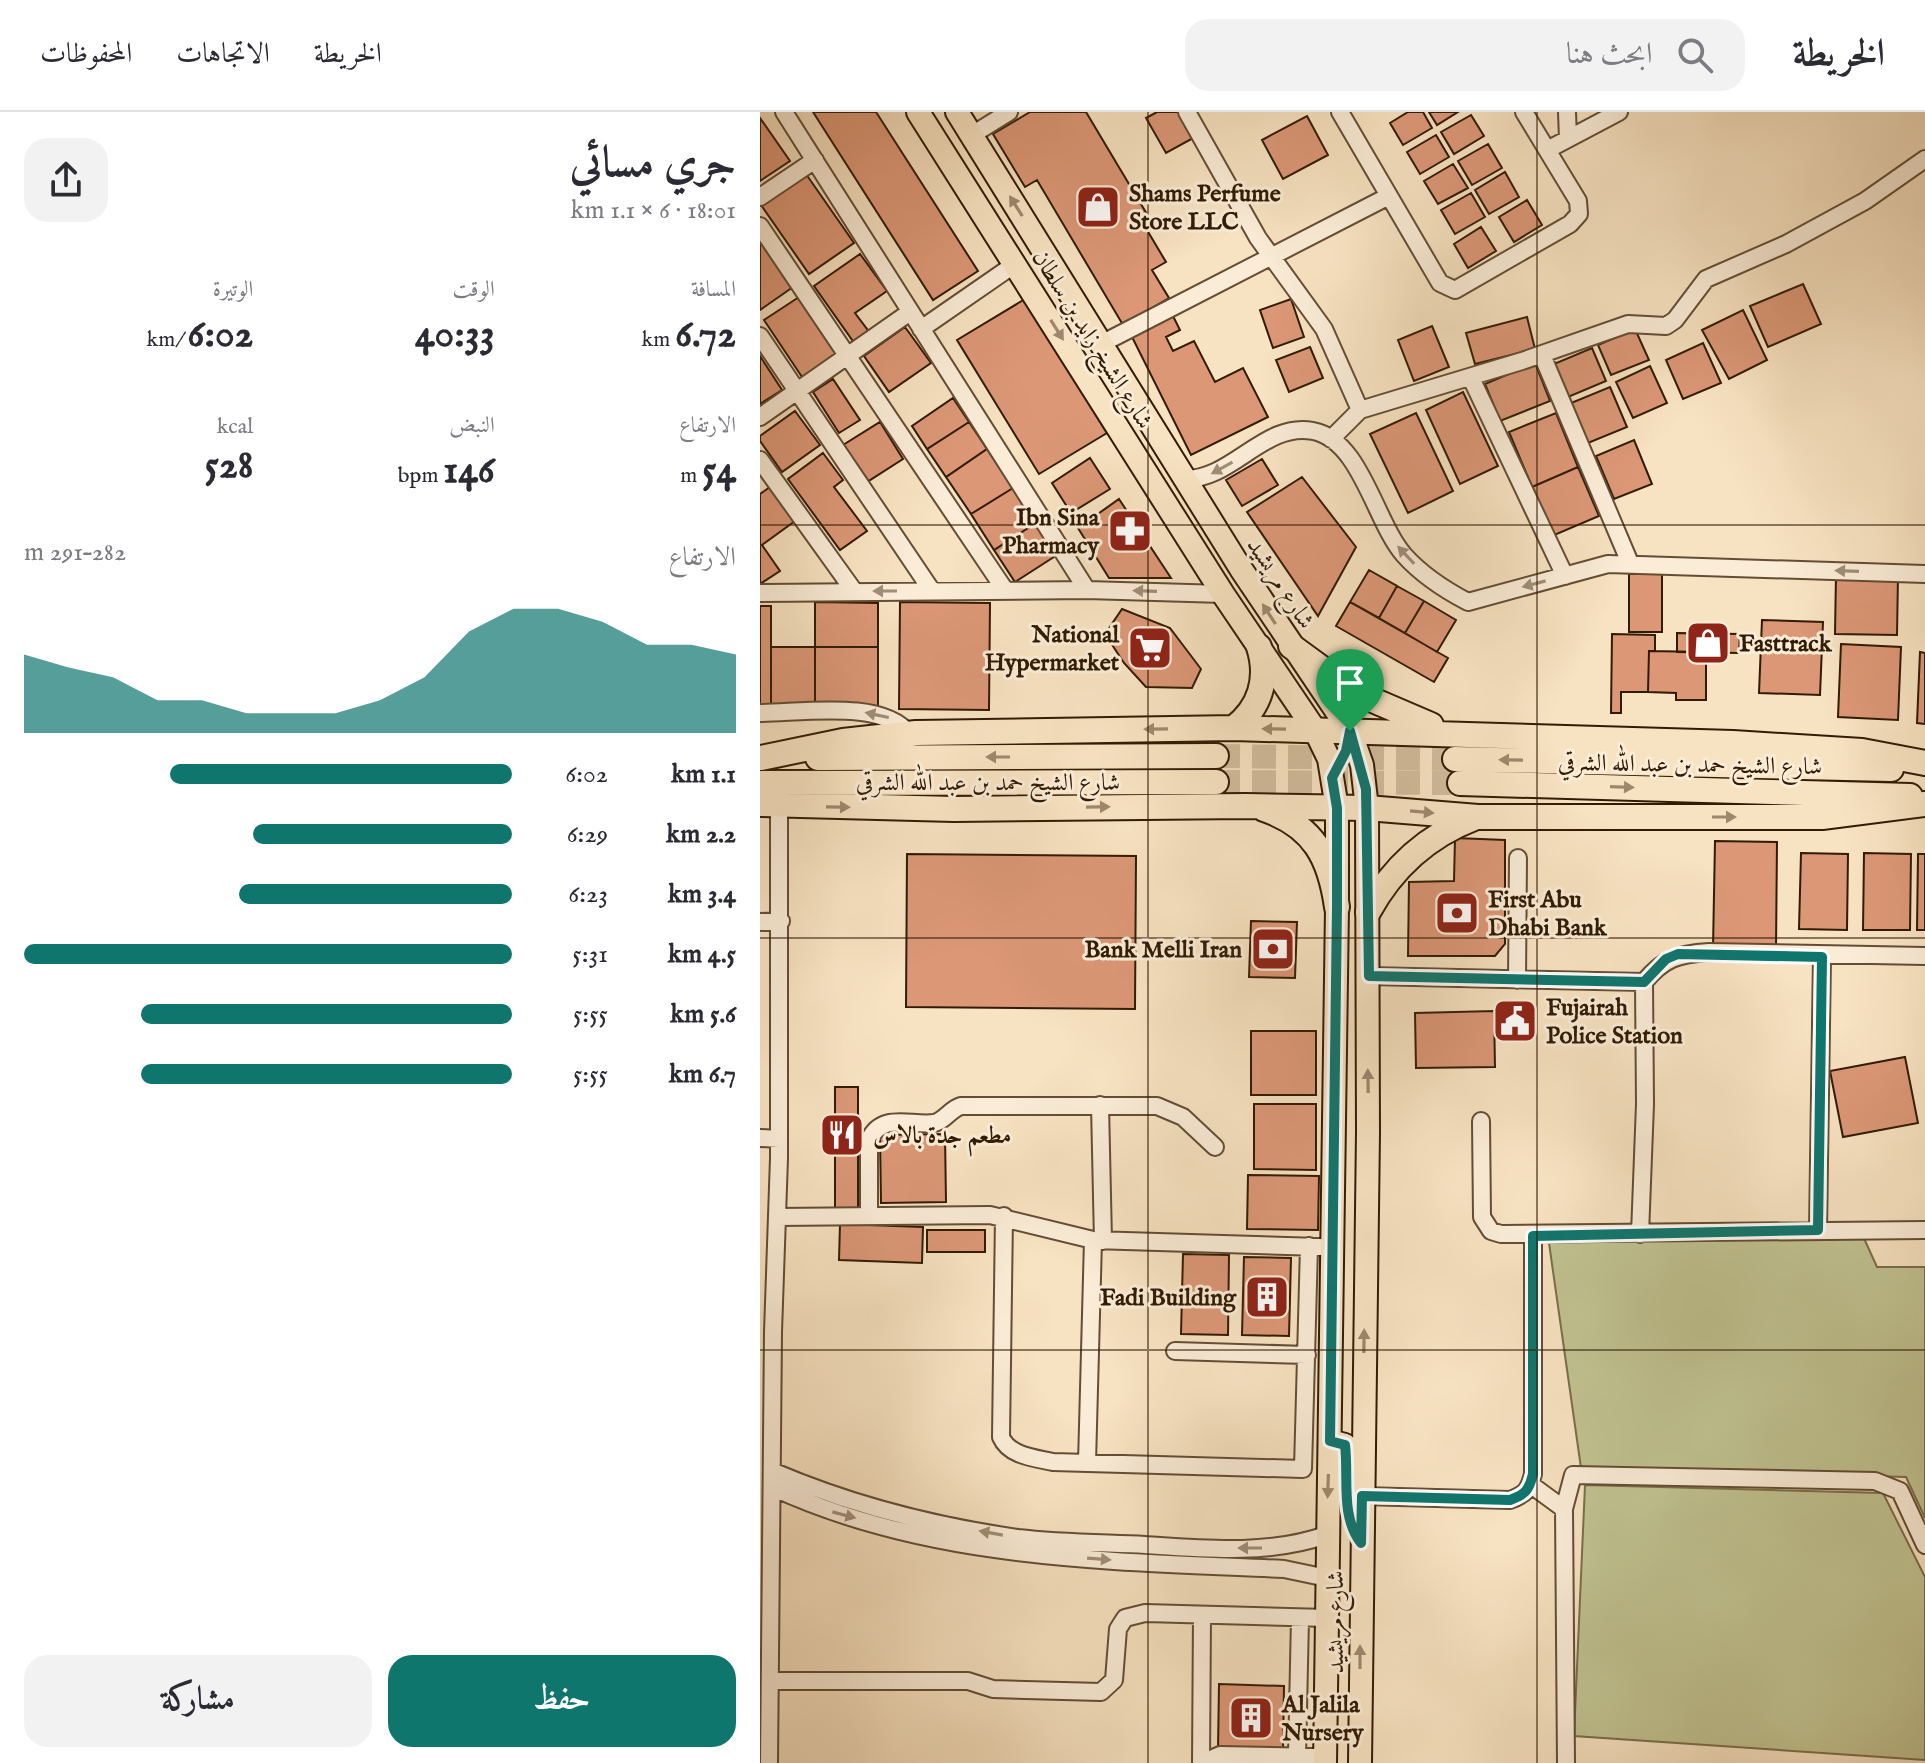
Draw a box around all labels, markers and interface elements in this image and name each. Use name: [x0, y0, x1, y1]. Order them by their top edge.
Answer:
search box: [1185, 19, 1745, 91]
text: الخريطة: [1793, 31, 1885, 79]
icon: search: [1673, 33, 1717, 77]
text: ابحث هنا: [1566, 36, 1653, 74]
text: المحفوظات: [40, 37, 132, 72]
text: الاتجاهات: [176, 37, 270, 72]
text: الخريطة: [314, 37, 382, 72]
text: جري مسائي: [570, 136, 736, 192]
button: share: [24, 138, 108, 222]
place label: Shams Perfume Store LLC: [1129, 179, 1281, 238]
shop icon: Shams Perfume Store LLC: [1074, 183, 1122, 231]
text: 18:01 · 6 × 1.1 km: [571, 194, 736, 227]
one-way arrow: [1009, 195, 1023, 217]
street label: شارع الشيخ زايد بن سلطان: [1021, 244, 1159, 437]
text: الوتيرة: [213, 276, 253, 304]
text: الوقت: [453, 276, 495, 304]
text: المسافة: [691, 276, 736, 304]
text: 6:02: [188, 310, 253, 361]
text: 40:33: [415, 310, 495, 361]
text: 6.72: [675, 310, 736, 361]
one-way arrow: [1050, 319, 1064, 341]
text: /km: [146, 326, 188, 354]
text: km: [642, 326, 675, 354]
text: النبض: [449, 412, 495, 440]
text: الارتفاع: [679, 412, 736, 440]
text: kcal: [217, 413, 253, 441]
text: 528: [205, 441, 253, 492]
text: 146: [443, 446, 495, 497]
text: 54: [702, 446, 736, 497]
one-way arrow: [1211, 461, 1233, 475]
text: bpm: [398, 462, 443, 490]
text: m: [680, 462, 702, 490]
place label: Ibn Sina Pharmacy: [1002, 503, 1100, 562]
pharmacy icon: Ibn Sina Pharmacy: [1106, 507, 1154, 555]
street label: شارع مريشيد: [1236, 532, 1321, 637]
text: 282–291 m: [24, 536, 126, 569]
text: الارتفاع: [669, 541, 736, 574]
one-way arrow: [1398, 546, 1416, 565]
one-way arrow: [1834, 565, 1859, 578]
one-way arrow: [1521, 579, 1546, 591]
one-way arrow: [872, 585, 897, 597]
one-way arrow: [1132, 585, 1157, 598]
one-way arrow: [1262, 603, 1277, 624]
shop icon: Fasttrack: [1684, 619, 1732, 667]
place label: National Hypermarket: [985, 620, 1120, 679]
supermarket icon: National Hypermarket: [1126, 624, 1174, 672]
place label: Fasttrack: [1739, 629, 1833, 660]
pin: [1316, 649, 1384, 731]
icon: arrive: [1328, 661, 1372, 705]
one-way arrow: [864, 708, 889, 721]
one-way arrow: [1143, 723, 1168, 736]
one-way arrow: [1261, 723, 1286, 736]
street label: شارع الشيخ حمد بن عبد الله الشرقي: [1557, 743, 1823, 787]
one-way arrow: [985, 751, 1010, 763]
one-way arrow: [1498, 754, 1523, 767]
text: 6:02: [565, 758, 608, 791]
text: 1.1 km: [671, 758, 736, 791]
street label: شارع الشيخ حمد بن عبد الله الشرقي: [856, 763, 1120, 803]
one-way arrow: [1610, 781, 1635, 794]
one-way arrow: [826, 800, 851, 813]
one-way arrow: [1086, 801, 1111, 813]
one-way arrow: [1410, 806, 1435, 819]
one-way arrow: [1712, 811, 1737, 823]
text: 6:29: [567, 818, 608, 851]
text: 2.2 km: [666, 818, 736, 851]
text: 6:23: [568, 878, 608, 911]
text: 3.4 km: [668, 878, 736, 911]
place label: First Abu Dhabi Bank: [1488, 885, 1608, 944]
bank icon: First Abu Dhabi Bank: [1433, 889, 1481, 937]
bank icon: Bank Melli Iran: [1249, 925, 1297, 973]
place label: Bank Melli Iran: [1084, 935, 1242, 966]
text: 5:31: [572, 938, 608, 971]
text: 4.5 km: [668, 938, 736, 971]
place label: Fujairah Police Station: [1546, 993, 1683, 1052]
public building icon: Fujairah Police Station: [1491, 997, 1539, 1045]
text: 5:55: [573, 998, 608, 1031]
text: 5.6 km: [670, 998, 736, 1031]
text: 5:55: [573, 1058, 608, 1091]
text: 6.7 km: [669, 1058, 736, 1091]
one-way arrow: [1362, 1068, 1374, 1093]
restaurant icon: مطعم جدة بالاس: [818, 1111, 866, 1159]
place label: مطعم جدة بالاس: [873, 1121, 1011, 1157]
building icon: Fadi Building: [1243, 1273, 1291, 1321]
place label: Fadi Building: [1100, 1283, 1237, 1314]
one-way arrow: [1358, 1328, 1371, 1353]
one-way arrow: [1321, 1474, 1334, 1499]
one-way arrow: [832, 1509, 857, 1521]
one-way arrow: [978, 1526, 1003, 1538]
one-way arrow: [1237, 1542, 1262, 1554]
one-way arrow: [1087, 1553, 1112, 1566]
street label: شارع مريشيد: [1321, 1571, 1355, 1673]
one-way arrow: [1354, 1644, 1367, 1669]
button: مشاركة: [24, 1655, 372, 1747]
button: حفظ: [388, 1655, 736, 1747]
place label: Al Jalila Nursery: [1281, 1690, 1365, 1749]
building icon: Al Jalila Nursery: [1227, 1694, 1275, 1742]

